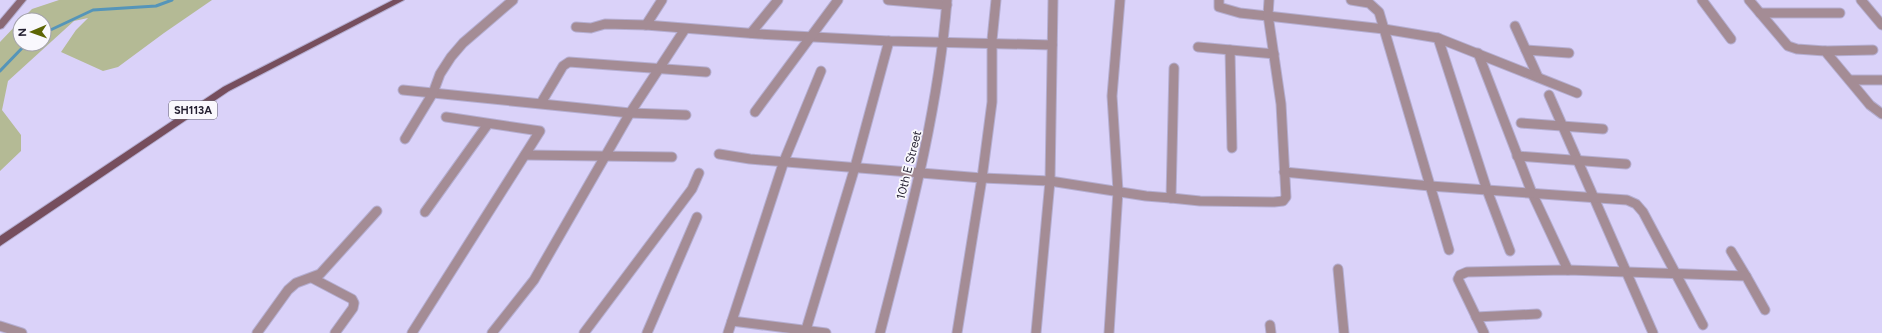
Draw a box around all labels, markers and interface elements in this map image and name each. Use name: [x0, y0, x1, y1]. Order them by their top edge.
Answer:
north arrow: [12, 12, 52, 52]
text: N: [16, 28, 29, 37]
road number: SH113A: [169, 101, 217, 119]
street label: 10th E Street: [894, 129, 924, 201]

